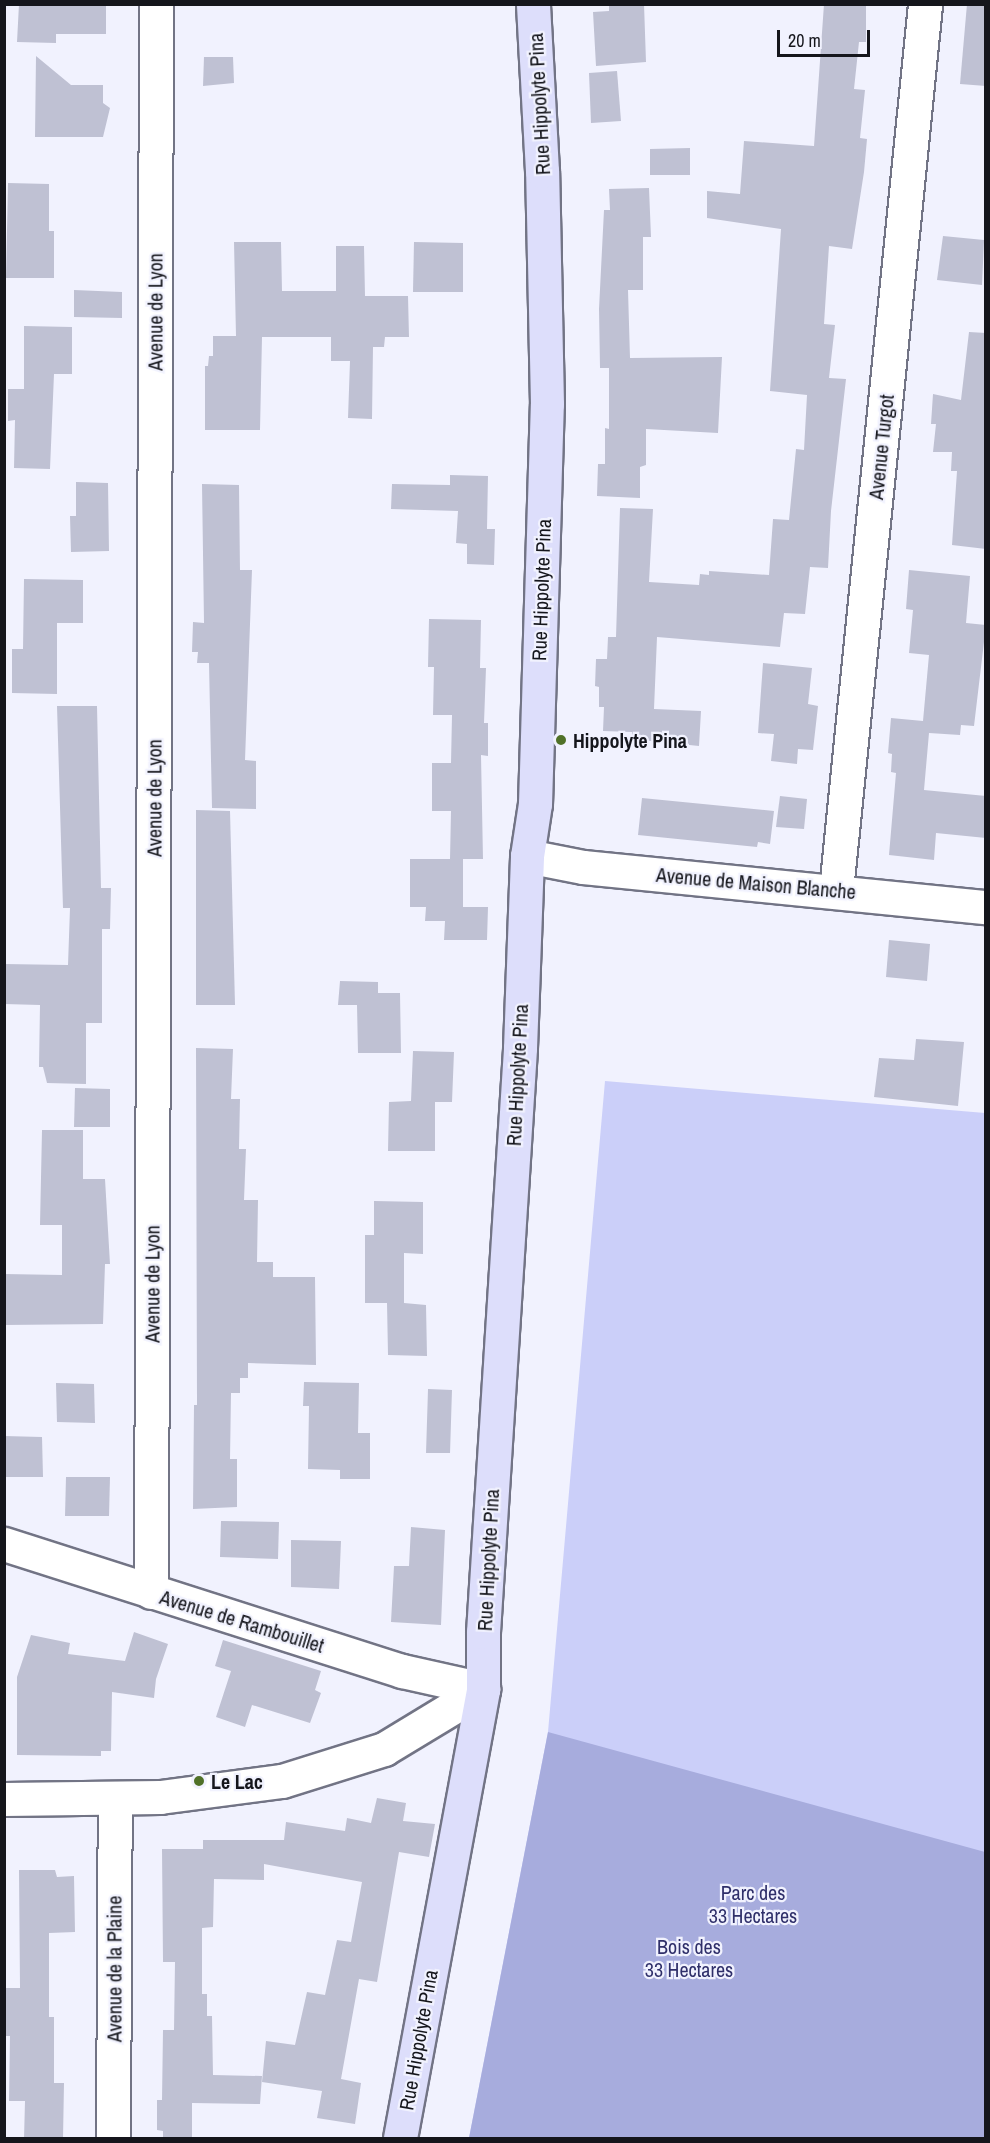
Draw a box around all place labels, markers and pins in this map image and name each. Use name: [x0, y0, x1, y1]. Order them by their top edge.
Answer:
place label: Hippolyte Pina: [573, 728, 687, 752]
marker: Hippolyte Pina: [554, 733, 568, 747]
place label: Le Lac: [211, 1769, 263, 1793]
marker: Le Lac: [192, 1774, 206, 1788]

